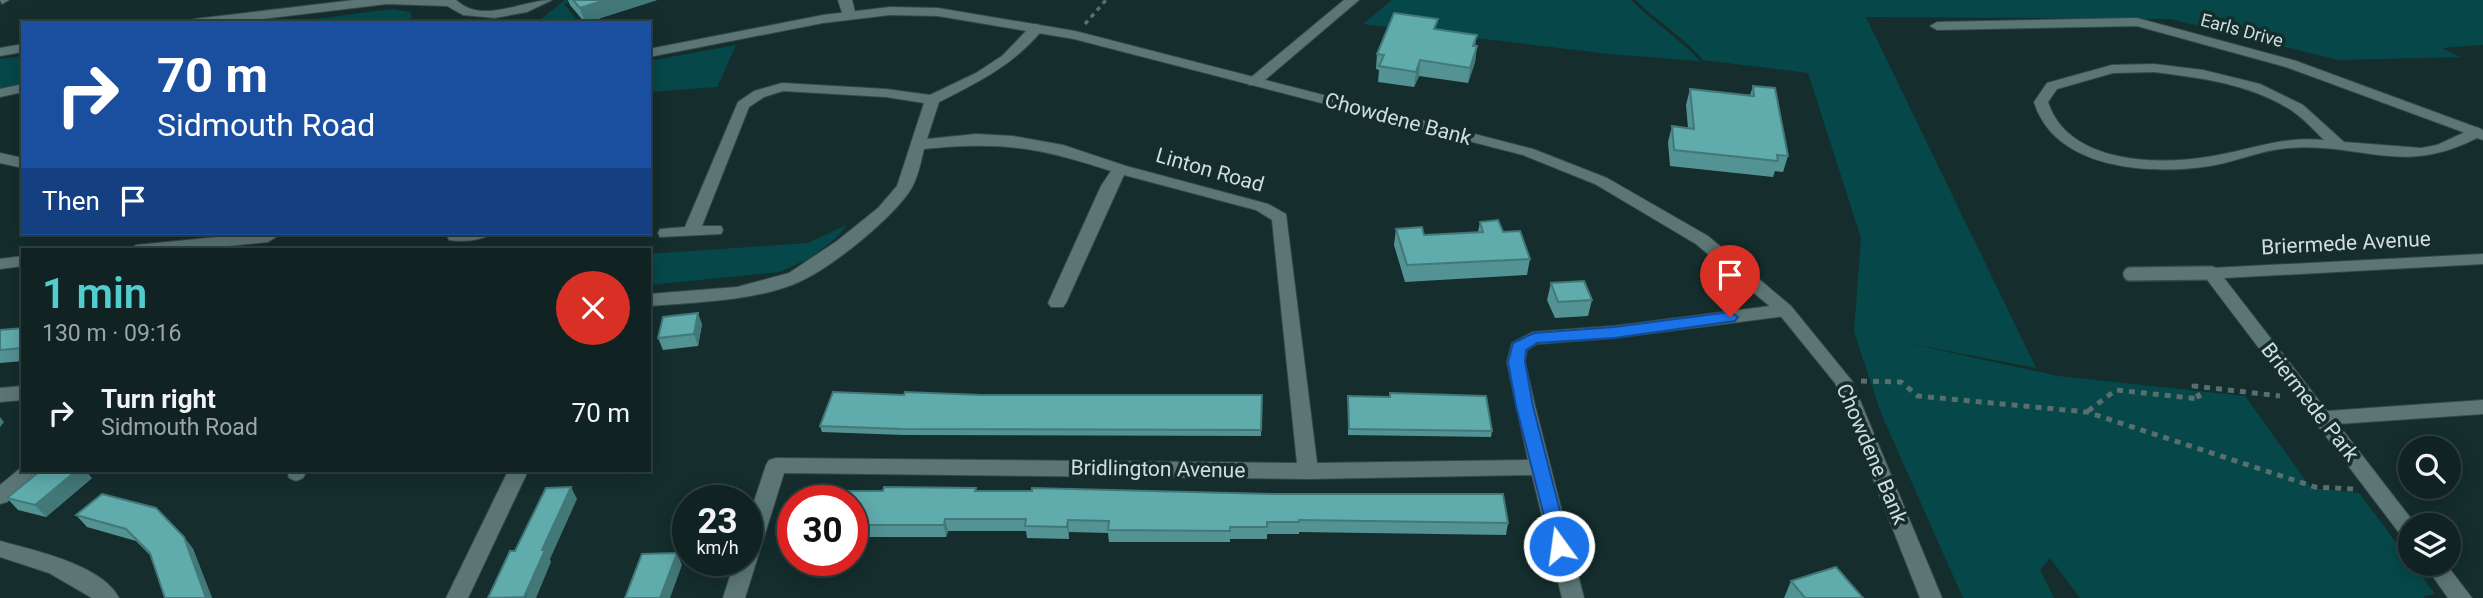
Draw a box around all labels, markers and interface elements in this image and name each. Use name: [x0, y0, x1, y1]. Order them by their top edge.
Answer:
street label: Earls Drive: [2198, 9, 2286, 51]
text: 70 m: [157, 47, 268, 104]
icon: right: [42, 49, 133, 140]
street label: Chowdene Bank: [1322, 88, 1474, 150]
text: Sidmouth Road: [157, 106, 375, 144]
street label: Linton Road: [1153, 143, 1267, 197]
icon: arrive: [114, 182, 152, 220]
text: Then: [42, 186, 100, 216]
street label: Briermede Avenue: [2261, 227, 2431, 259]
pin: [1700, 245, 1760, 317]
icon: arrive: [1711, 256, 1749, 294]
text: 1 min: [42, 269, 147, 318]
button: close: [556, 271, 630, 345]
text: 130 m · 09:16: [42, 320, 181, 347]
street label: Briermede Park: [2256, 338, 2364, 466]
street label: Chowdene Bank: [1832, 380, 1913, 528]
text: Turn right: [101, 384, 216, 414]
icon: right: [42, 394, 80, 432]
text: 70 m: [572, 398, 630, 428]
text: Sidmouth Road: [101, 414, 258, 441]
map controls: [2398, 436, 2461, 576]
button: search: [2398, 436, 2461, 499]
street label: Bridlington Avenue: [1070, 455, 1246, 483]
speed limit sign: 30: [777, 485, 868, 576]
text: 23: [697, 501, 738, 542]
position arrow: [1522, 509, 1596, 583]
button: layers: [2398, 513, 2461, 576]
text: km/h: [696, 537, 739, 558]

